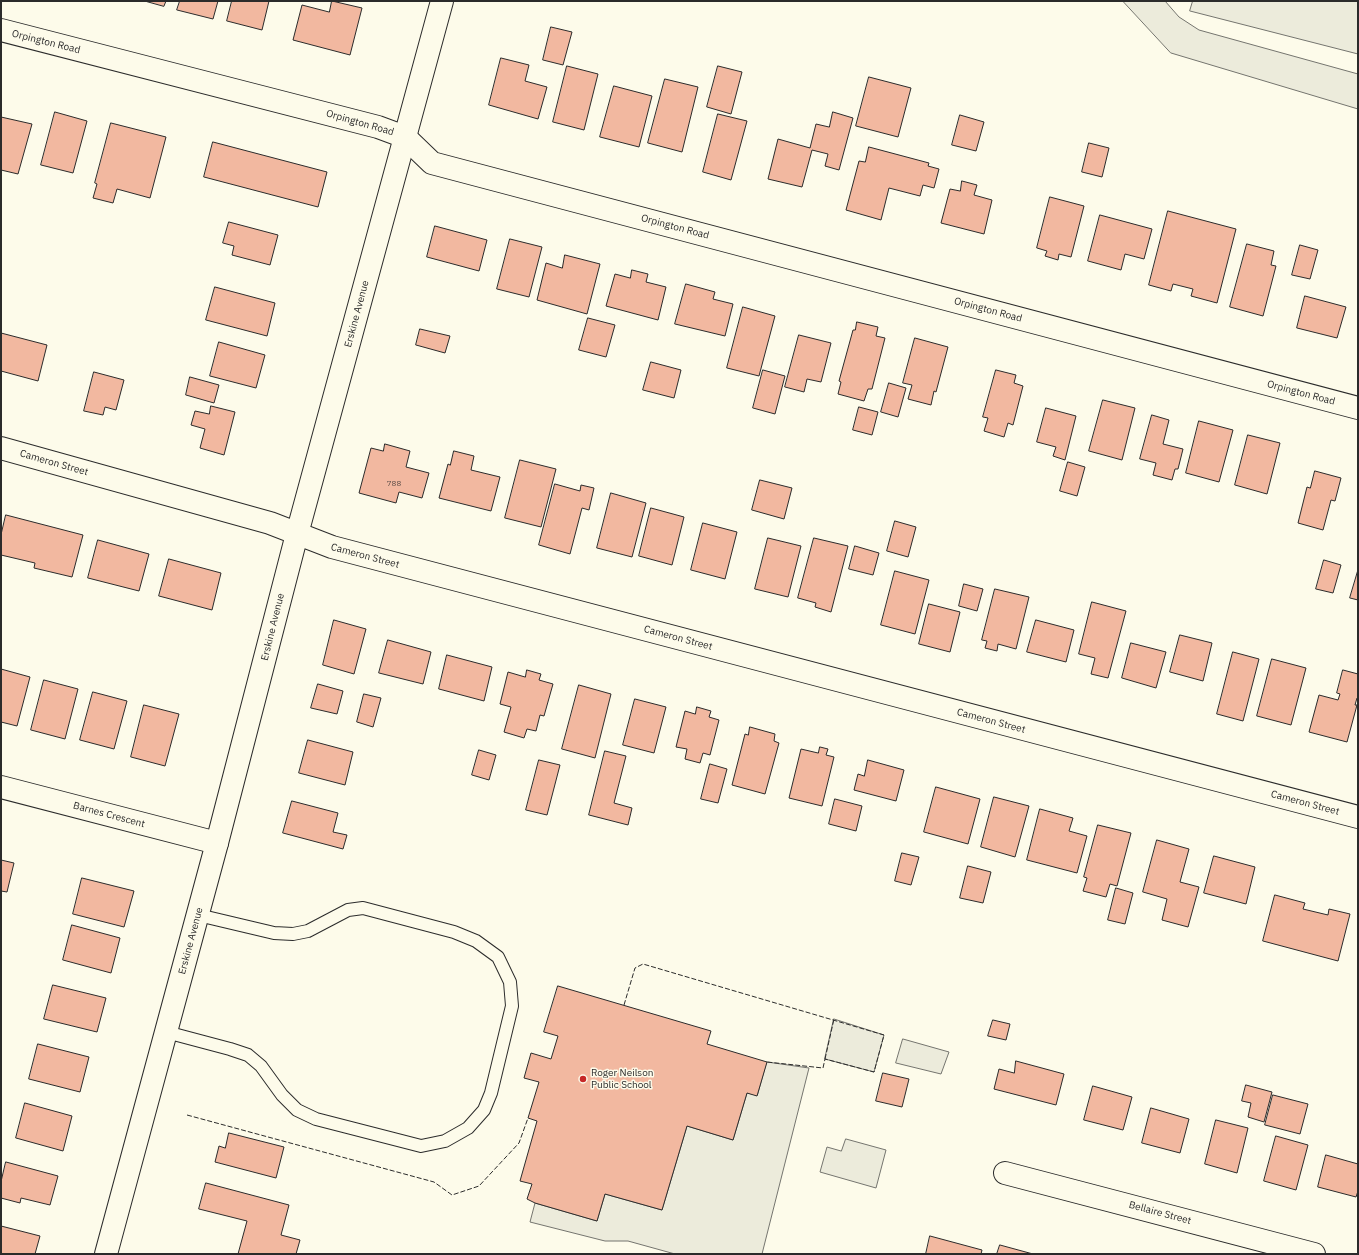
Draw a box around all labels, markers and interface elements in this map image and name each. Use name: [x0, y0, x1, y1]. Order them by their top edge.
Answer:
street label: Orpington Road: [11, 28, 81, 56]
street label: Orpington Road: [325, 108, 395, 138]
street label: Orpington Road: [640, 212, 710, 242]
street label: Erskine Avenue: [342, 279, 372, 349]
street label: Orpington Road: [953, 295, 1023, 325]
street label: Orpington Road: [1266, 378, 1336, 408]
street label: Cameron Street: [18, 448, 90, 478]
house number: 788: [387, 479, 401, 489]
street label: Cameron Street: [329, 541, 401, 571]
street label: Erskine Avenue: [259, 592, 287, 662]
street label: Cameron Street: [642, 623, 714, 653]
street label: Cameron Street: [955, 706, 1027, 736]
street label: Cameron Street: [1269, 788, 1341, 818]
street label: Barnes Crescent: [72, 800, 146, 830]
street label: Erskine Avenue: [176, 906, 206, 976]
place label: Roger Neilson Public School: [591, 1067, 654, 1090]
marker: Roger Neilson Public School: [578, 1074, 588, 1084]
street label: Bellaire Street: [1127, 1199, 1193, 1227]

